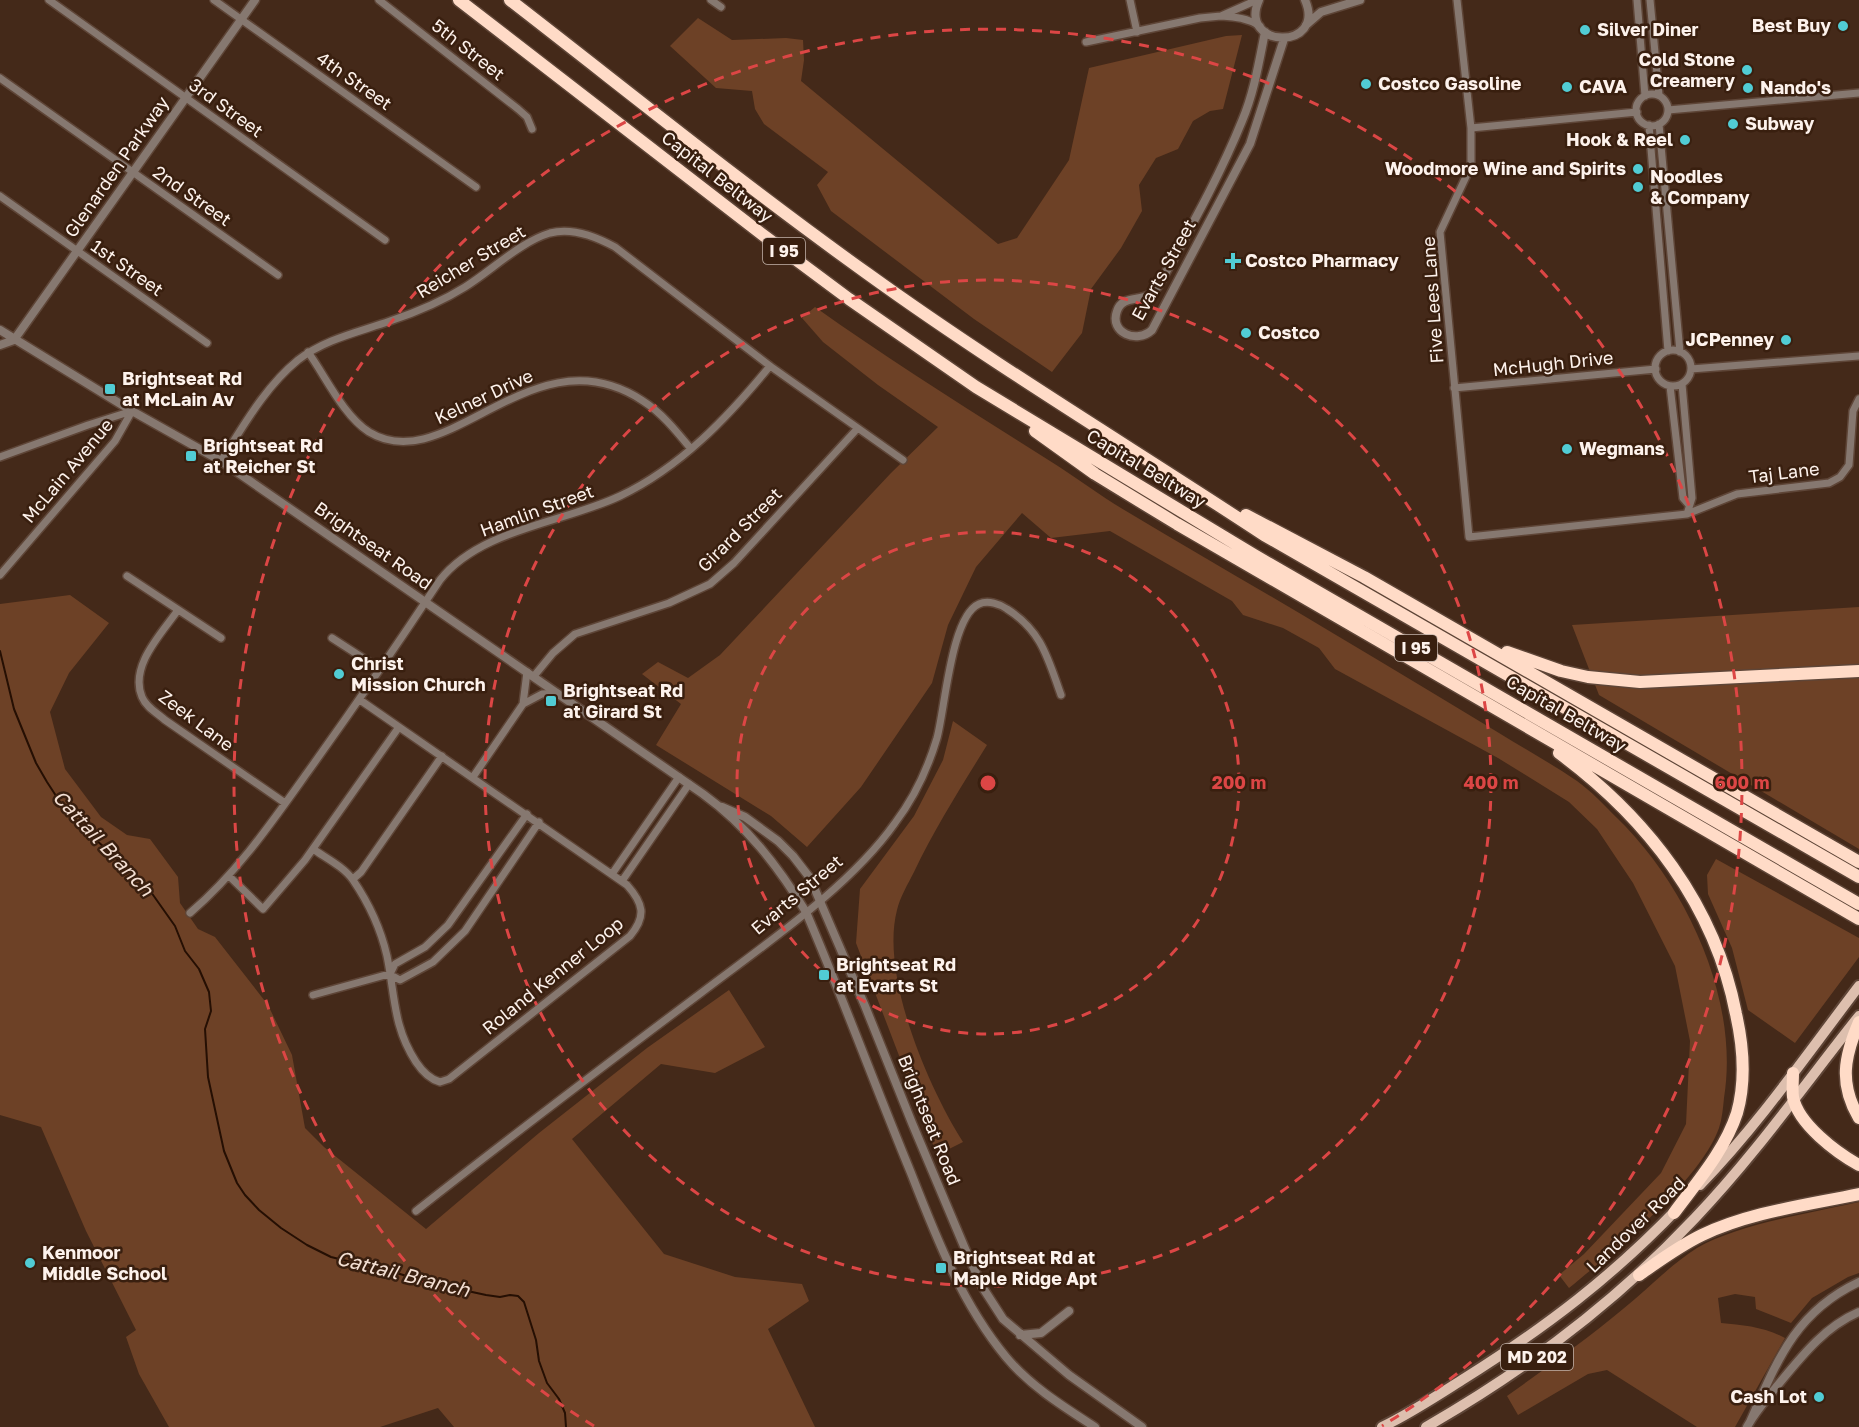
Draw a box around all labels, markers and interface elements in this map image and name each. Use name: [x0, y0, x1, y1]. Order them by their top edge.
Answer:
street label: 5th Street: [428, 14, 509, 85]
place label: Best Buy: [1752, 14, 1831, 36]
place label: Silver Diner: [1597, 18, 1699, 40]
marker: Best Buy: [1836, 19, 1850, 33]
marker: Silver Diner: [1578, 23, 1592, 37]
street label: 4th Street: [313, 46, 397, 114]
place label: Cold Stone Creamery: [1639, 48, 1735, 91]
marker: Cold Stone Creamery: [1740, 63, 1754, 77]
place label: Costco Gasoline: [1378, 72, 1522, 94]
street label: 3rd Street: [185, 73, 268, 141]
place label: CAVA: [1579, 75, 1627, 97]
place label: Nando's: [1760, 76, 1831, 98]
marker: Costco Gasoline: [1359, 77, 1373, 91]
marker: CAVA: [1560, 80, 1574, 94]
marker: Nando's: [1741, 81, 1755, 95]
street label: Glenarden Parkway: [59, 92, 173, 241]
place label: Subway: [1745, 112, 1814, 134]
marker: Subway: [1726, 117, 1740, 131]
street label: Capital Beltway: [658, 126, 778, 227]
place label: Hook & Reel: [1566, 128, 1673, 150]
marker: Hook & Reel: [1678, 133, 1692, 147]
place label: Woodmore Wine and Spirits: [1385, 157, 1626, 179]
street label: 2nd Street: [149, 160, 236, 230]
marker: Woodmore Wine and Spirits: [1631, 162, 1645, 176]
place label: Noodles & Company: [1650, 165, 1750, 208]
marker: Noodles & Company: [1631, 180, 1645, 194]
street label: Evarts Street: [1126, 215, 1200, 324]
street label: Reicher Street: [412, 220, 529, 302]
street label: 1st Street: [87, 234, 168, 300]
street label: Five Lees Lane: [1417, 236, 1447, 364]
road number: I 95: [763, 238, 805, 264]
place label: Costco Pharmacy: [1245, 249, 1399, 271]
marker: Costco Pharmacy: [1226, 254, 1240, 268]
place label: Costco: [1258, 321, 1320, 343]
marker: Costco: [1239, 326, 1253, 340]
place label: JCPenney: [1686, 328, 1774, 350]
marker: JCPenney: [1779, 333, 1793, 347]
street label: McHugh Drive: [1492, 346, 1614, 380]
street label: Kelner Drive: [431, 364, 536, 428]
place label: Brightseat Rd at McLain Av: [122, 367, 242, 410]
marker: Brightseat Rd at McLain Av: [103, 382, 117, 396]
street label: McLain Avenue: [17, 414, 117, 527]
street label: Capital Beltway: [1083, 424, 1210, 512]
place label: Brightseat Rd at Reicher St: [203, 434, 323, 477]
place label: Wegmans: [1579, 437, 1665, 459]
marker: Wegmans: [1560, 442, 1574, 456]
marker: Brightseat Rd at Reicher St: [184, 449, 198, 463]
street label: Taj Lane: [1747, 457, 1821, 487]
street label: Hamlin Street: [477, 479, 596, 541]
street label: Girard Street: [693, 483, 786, 576]
street label: Brightseat Road: [310, 496, 437, 594]
road number: I 95: [1395, 635, 1437, 661]
place label: Christ Mission Church: [351, 652, 486, 695]
marker: Christ Mission Church: [332, 667, 346, 681]
street label: Capital Beltway: [1502, 670, 1631, 756]
place label: Brightseat Rd at Girard St: [563, 679, 683, 722]
street label: Zeek Lane: [155, 685, 238, 756]
marker: Brightseat Rd at Girard St: [544, 694, 558, 708]
text: 200 m: [1212, 771, 1266, 793]
text: 400 m: [1464, 771, 1518, 793]
text: 600 m: [1714, 771, 1770, 793]
centre of rings: [978, 773, 998, 793]
water label: Cattail Branch: [48, 784, 159, 901]
street label: Evarts Street: [746, 850, 846, 939]
street label: Roland Kenner Loop: [478, 912, 627, 1039]
place label: Brightseat Rd at Evarts St: [836, 953, 956, 996]
marker: Brightseat Rd at Evarts St: [817, 968, 831, 982]
street label: Brightseat Road: [894, 1051, 966, 1188]
street label: Landover Road: [1581, 1172, 1689, 1277]
place label: Kenmoor Middle School: [42, 1241, 167, 1284]
water label: Cattail Branch: [334, 1245, 473, 1301]
place label: Brightseat Rd at Maple Ridge Apt: [953, 1246, 1097, 1289]
marker: Kenmoor Middle School: [23, 1256, 37, 1270]
marker: Brightseat Rd at Maple Ridge Apt: [934, 1261, 948, 1275]
road number: MD 202: [1501, 1344, 1573, 1370]
place label: Cash Lot: [1730, 1385, 1807, 1407]
marker: Cash Lot: [1812, 1390, 1826, 1404]

